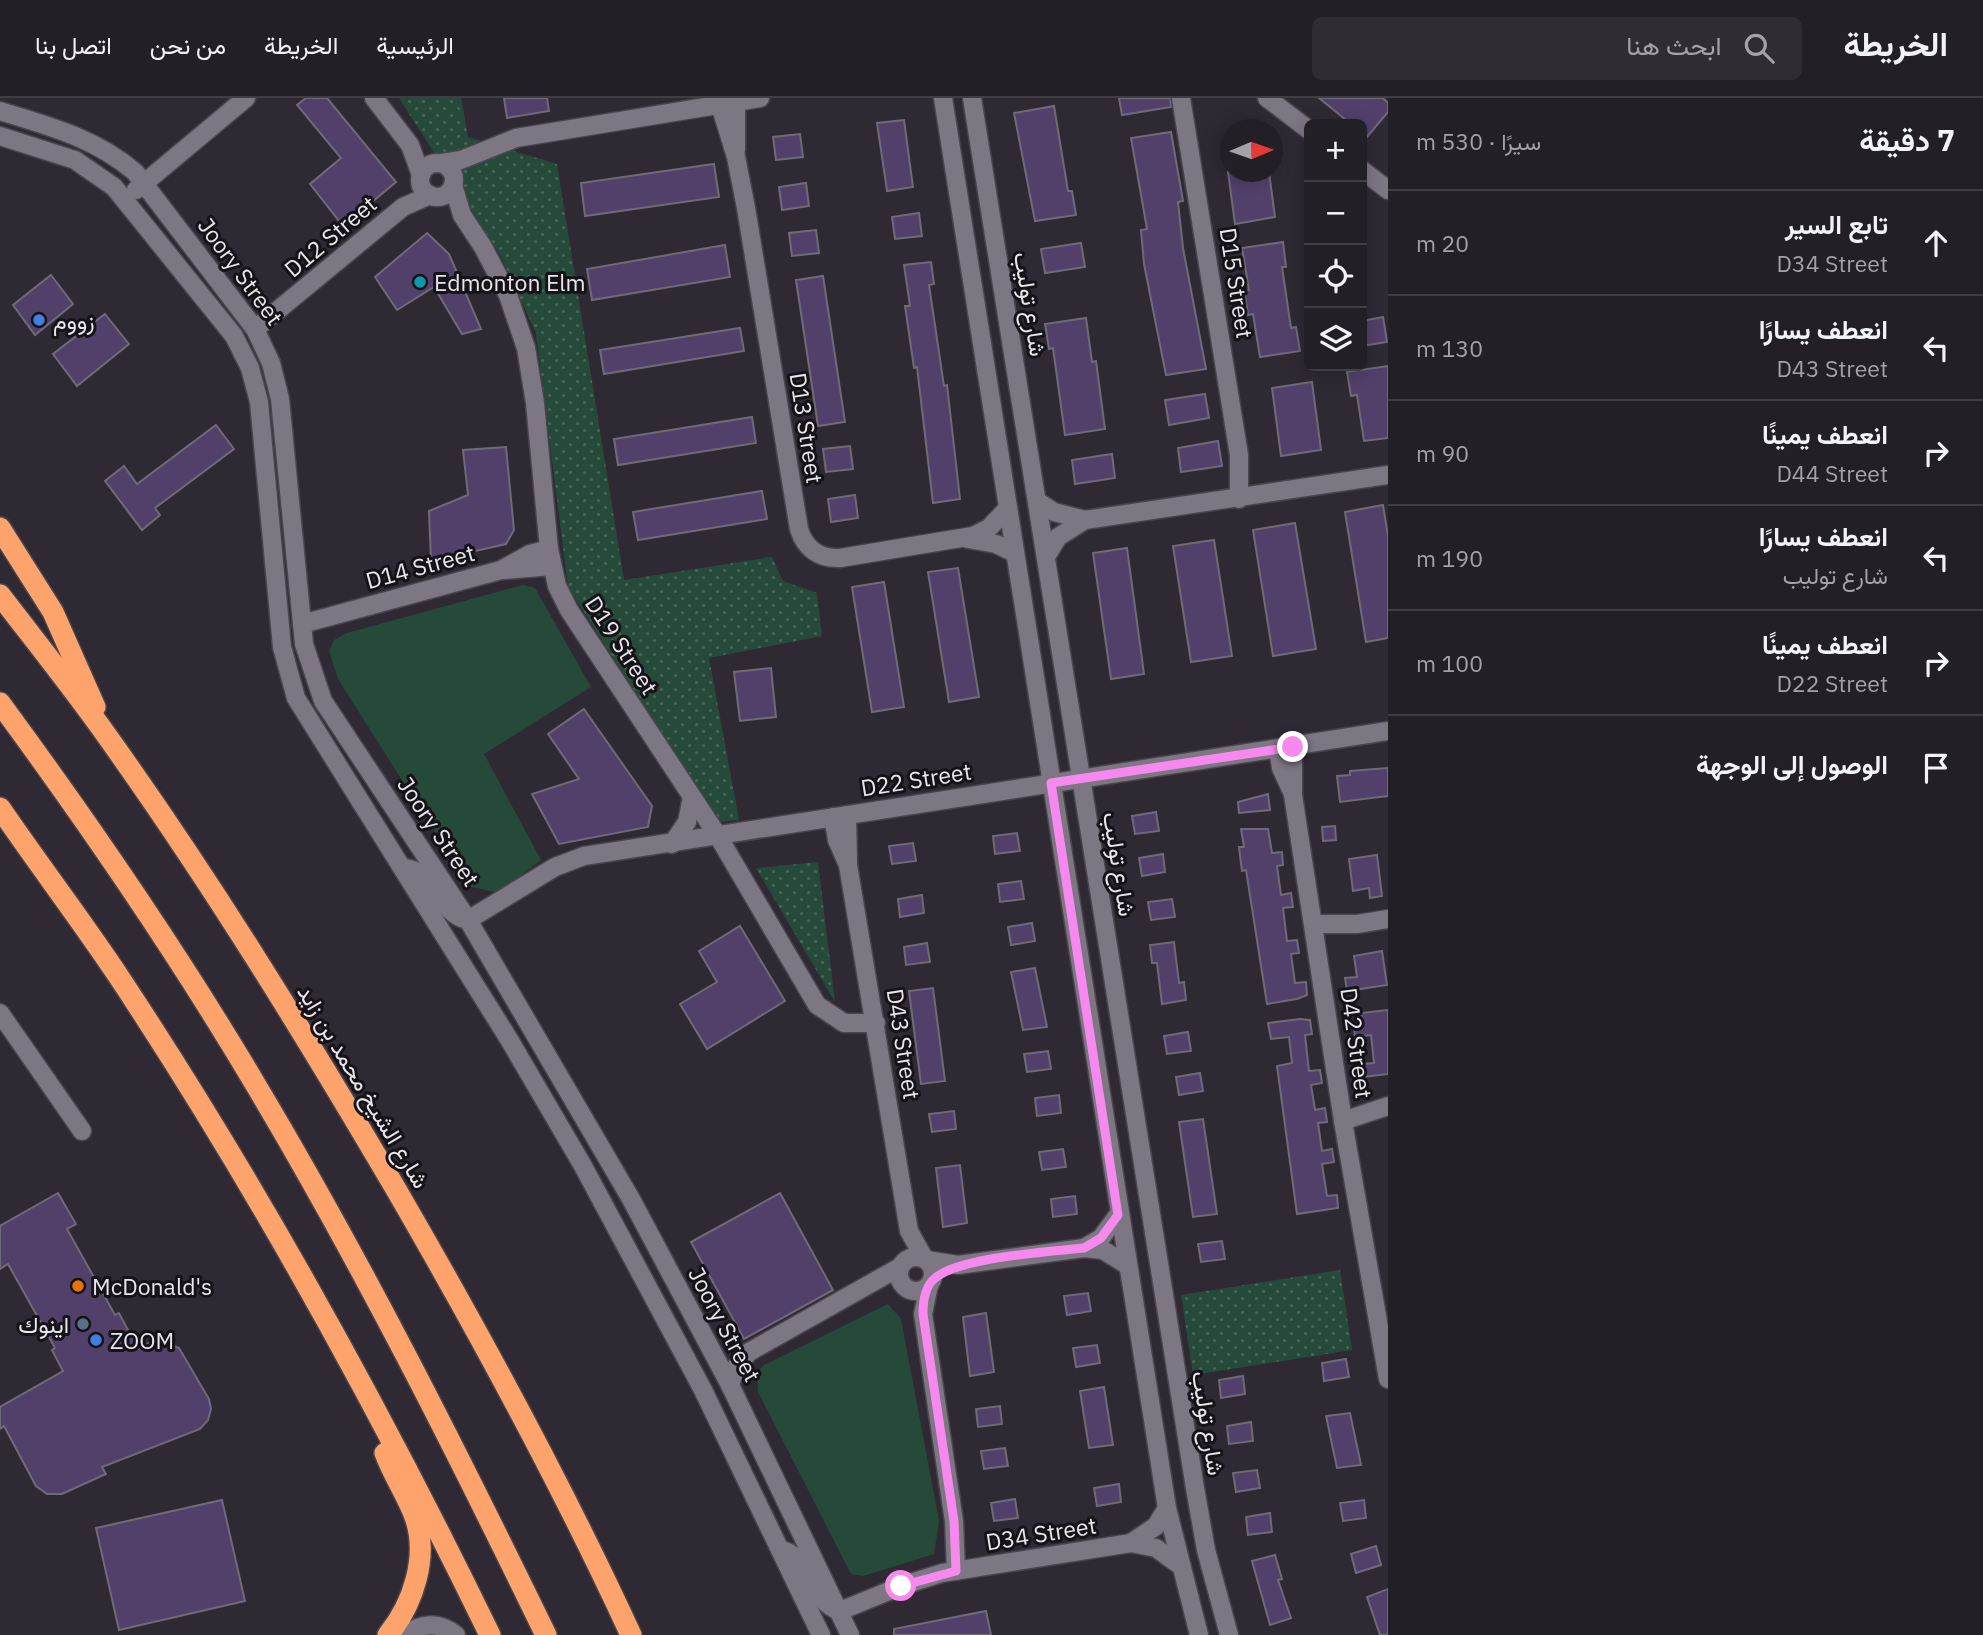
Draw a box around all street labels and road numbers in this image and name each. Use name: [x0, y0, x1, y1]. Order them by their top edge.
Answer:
street label: D12 Street: [278, 189, 382, 283]
street label: Joory Street: [192, 211, 290, 331]
street label: D15 Street: [1213, 226, 1261, 340]
street label: شارع توليب: [1006, 250, 1054, 359]
street label: D13 Street: [783, 371, 831, 485]
street label: D14 Street: [362, 537, 478, 595]
street label: D19 Street: [579, 590, 665, 700]
street label: D22 Street: [859, 755, 973, 803]
street label: Joory Street: [391, 770, 487, 892]
street label: شارع توليب: [1095, 810, 1143, 919]
street label: شارع الشيخ محمد بن زايد: [290, 979, 437, 1194]
street label: D42 Street: [1334, 986, 1380, 1100]
street label: D43 Street: [880, 987, 928, 1101]
street label: Joory Street: [682, 1261, 768, 1387]
street label: شارع توليب: [1184, 1369, 1232, 1478]
street label: D34 Street: [984, 1509, 1098, 1557]

